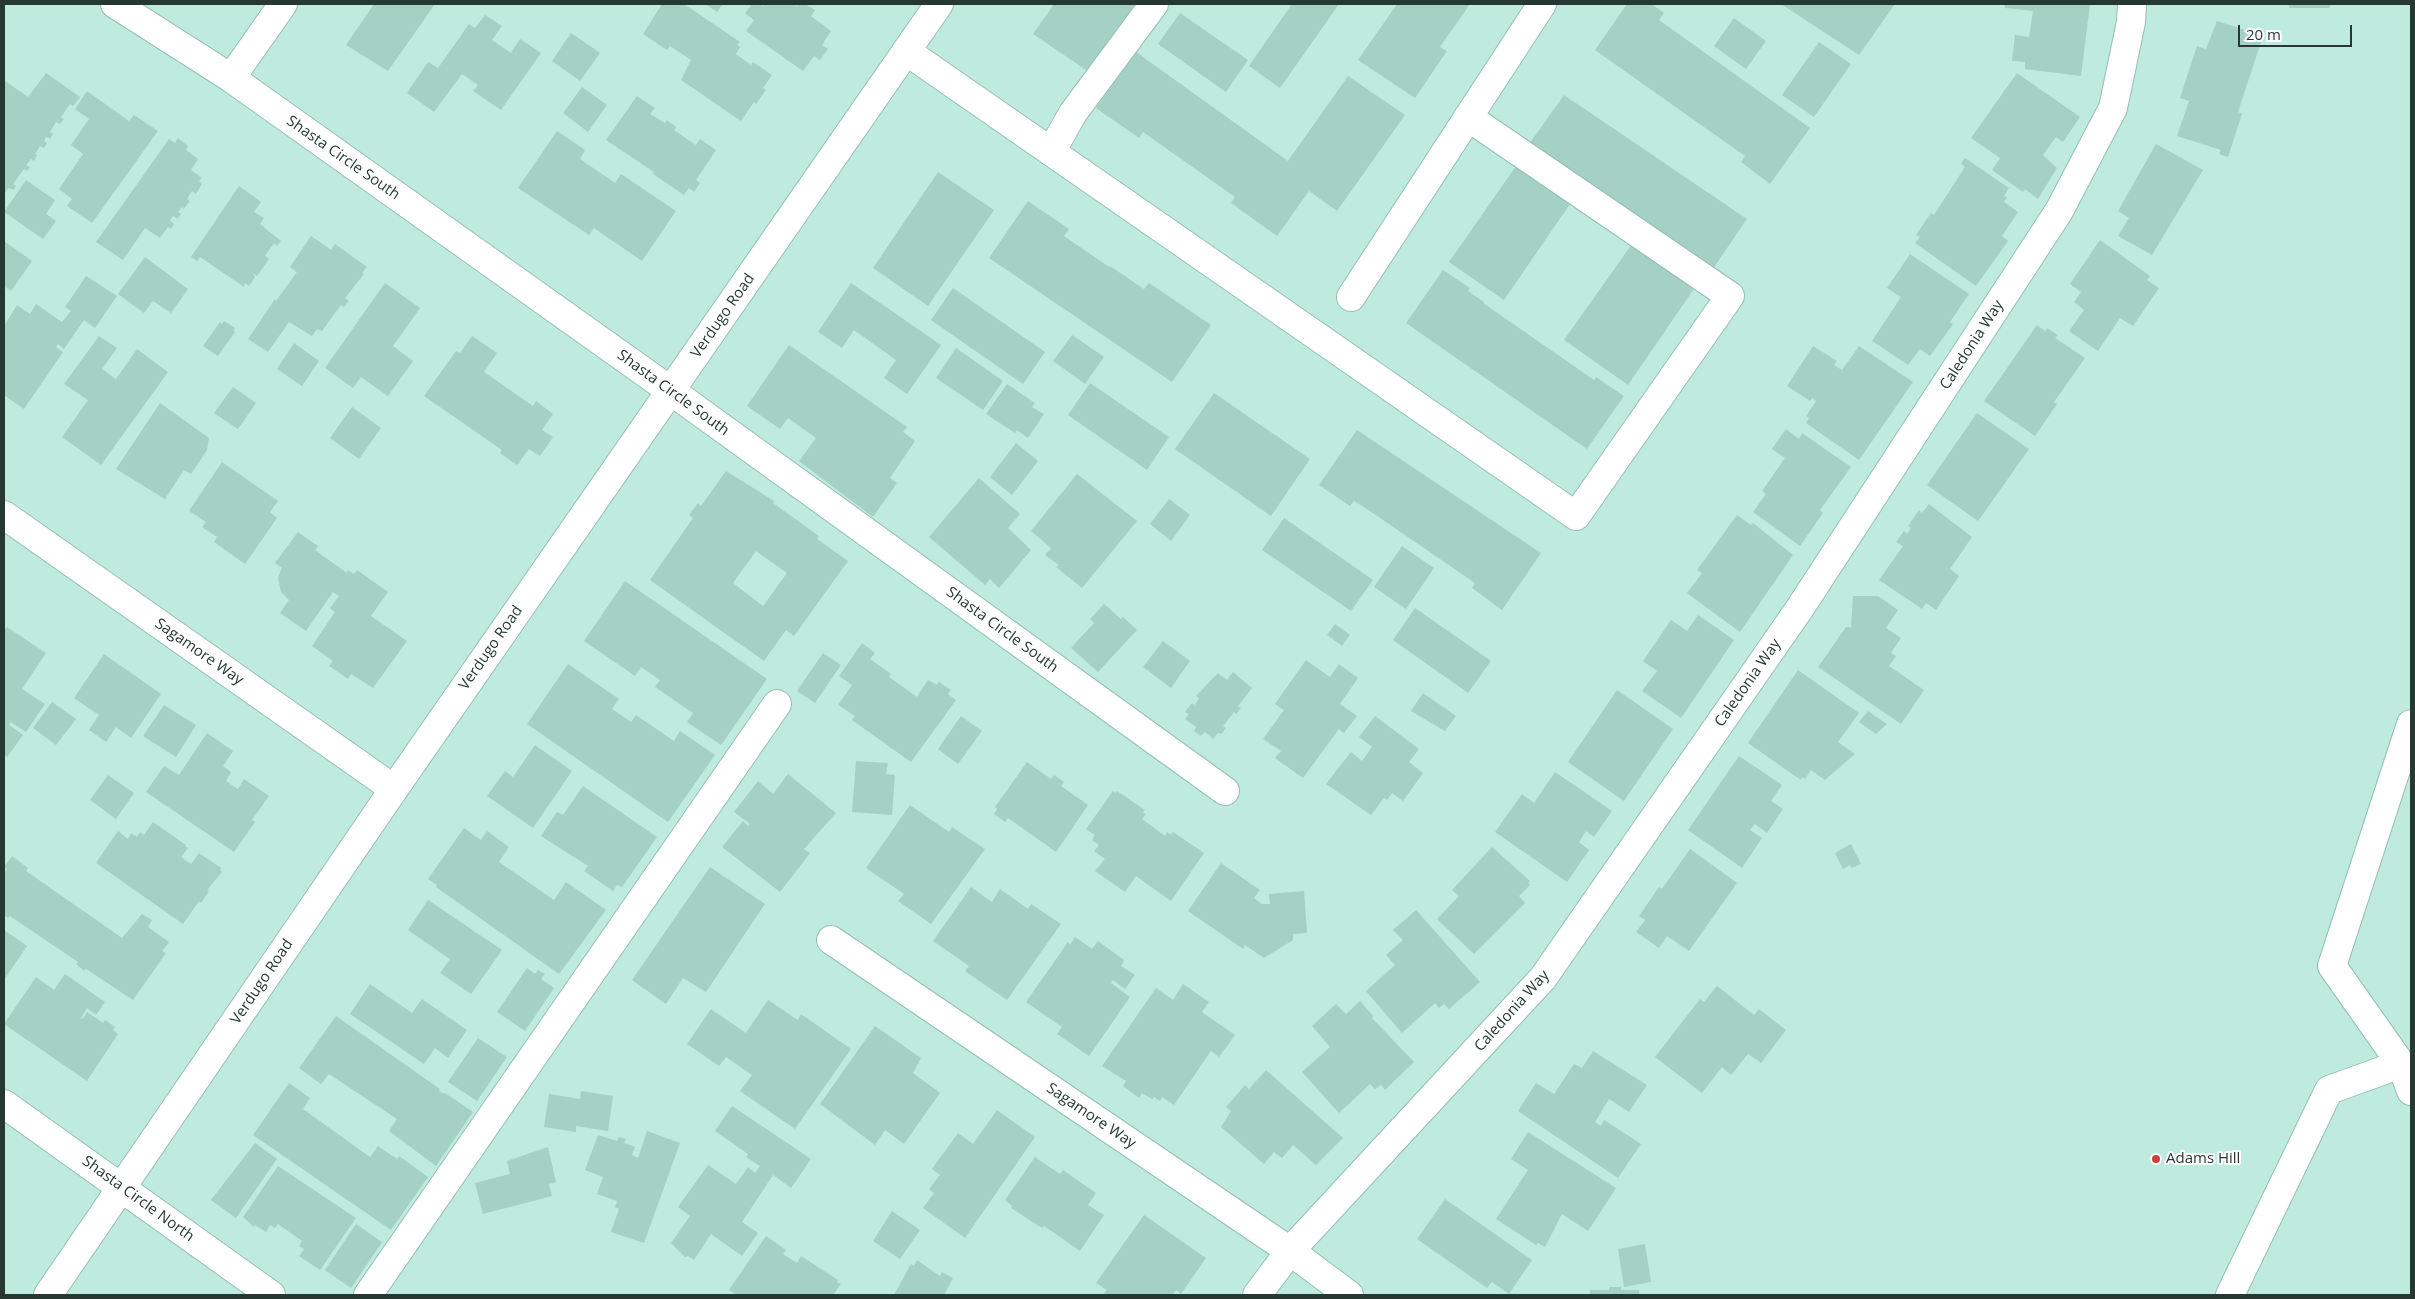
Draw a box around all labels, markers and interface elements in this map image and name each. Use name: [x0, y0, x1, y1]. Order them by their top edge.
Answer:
scale bar: [2240, 15, 2354, 47]
text: 20 m: [2246, 24, 2281, 44]
street label: Shasta Circle South: [283, 112, 403, 204]
street label: Verdugo Road: [687, 270, 759, 362]
street label: Caledonia Way: [1936, 297, 2008, 393]
street label: Shasta Circle South: [613, 346, 733, 440]
street label: Shasta Circle South: [942, 583, 1062, 677]
street label: Verdugo Road: [455, 602, 527, 694]
street label: Sagamore Way: [151, 615, 247, 689]
street label: Caledonia Way: [1711, 636, 1785, 730]
street label: Verdugo Road: [227, 936, 297, 1028]
street label: Caledonia Way: [1471, 967, 1553, 1055]
street label: Sagamore Way: [1043, 1079, 1139, 1153]
place label: Adams Hill: [2166, 1150, 2240, 1168]
street label: Shasta Circle North: [78, 1152, 198, 1246]
marker: Adams Hill: [2150, 1153, 2162, 1165]

